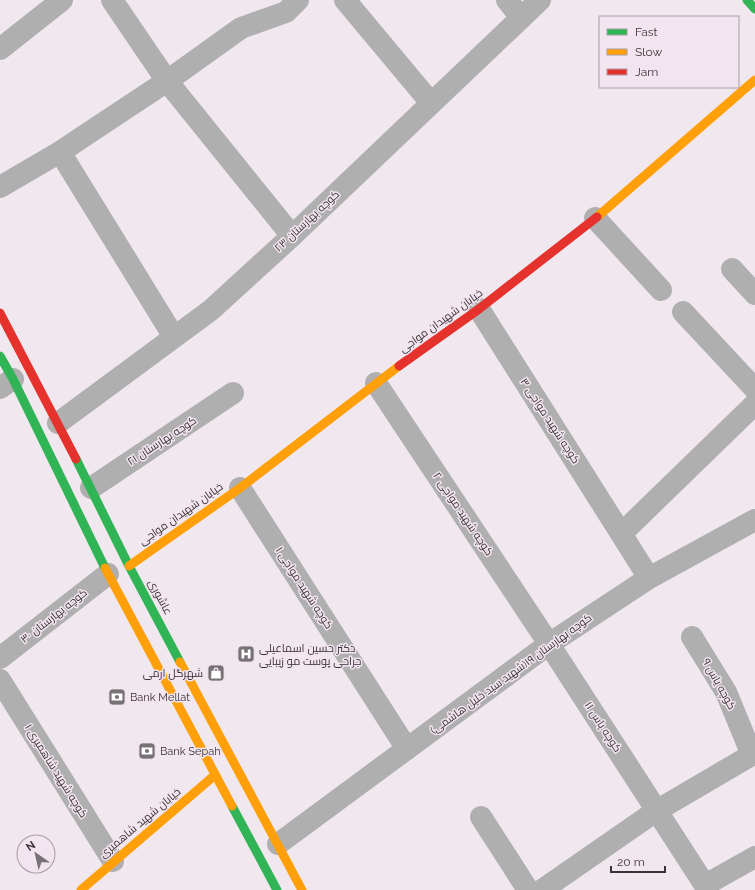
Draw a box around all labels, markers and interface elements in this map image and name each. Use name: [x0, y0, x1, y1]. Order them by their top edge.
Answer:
legend: [599, 16, 739, 88]
text: Fast: [635, 25, 658, 39]
text: Slow: [635, 45, 662, 59]
text: Jam: [635, 65, 658, 79]
street label: کوچه بهارستان ۲۳: [272, 188, 342, 254]
street label: خیابان شهیدان مواجی: [397, 286, 485, 356]
street label: کوچه شهید مواجی ۳: [518, 376, 583, 466]
street label: کوچه بهارستان ۲۱: [125, 414, 199, 468]
street label: کوچه شهید مواجی ۲: [430, 470, 496, 558]
street label: خیابان شهیدان مواجی: [136, 480, 226, 548]
street label: کوچه شهید مواجی ۱: [273, 545, 335, 632]
street label: عاشوری: [145, 577, 175, 617]
street label: کوچه بهارستان ۳۰: [18, 586, 90, 646]
street label: کوچه بهارستان ۱۹(شهید سید خلیل هاشمی): [428, 611, 594, 737]
place label: دکتر حسین اسماعیلی جراحی پوست مو زیبایی: [259, 642, 361, 668]
hospital icon: دکتر حسین اسماعیلی جراحی پوست مو زیبایی: [236, 644, 256, 664]
street label: کوچه یاس ۹: [700, 656, 738, 712]
shop icon: شهرگل ارمی: [206, 663, 226, 683]
place label: شهرگل ارمی: [143, 667, 203, 680]
bank icon: Bank Mellat: [107, 687, 127, 707]
place label: Bank Mellat: [130, 691, 190, 704]
street label: کوچه یاس ۱۱: [582, 699, 624, 755]
street label: کوچه شهید شاهمیری ۱: [22, 722, 90, 820]
bank icon: Bank Sepah: [137, 741, 157, 761]
place label: Bank Sepah: [160, 745, 221, 758]
street label: خیابان شهید شاهمیری: [97, 785, 183, 861]
north arrow: [16, 834, 56, 874]
text: N: [24, 838, 38, 854]
scale bar: [611, 848, 665, 874]
text: 20 m: [617, 855, 645, 869]

